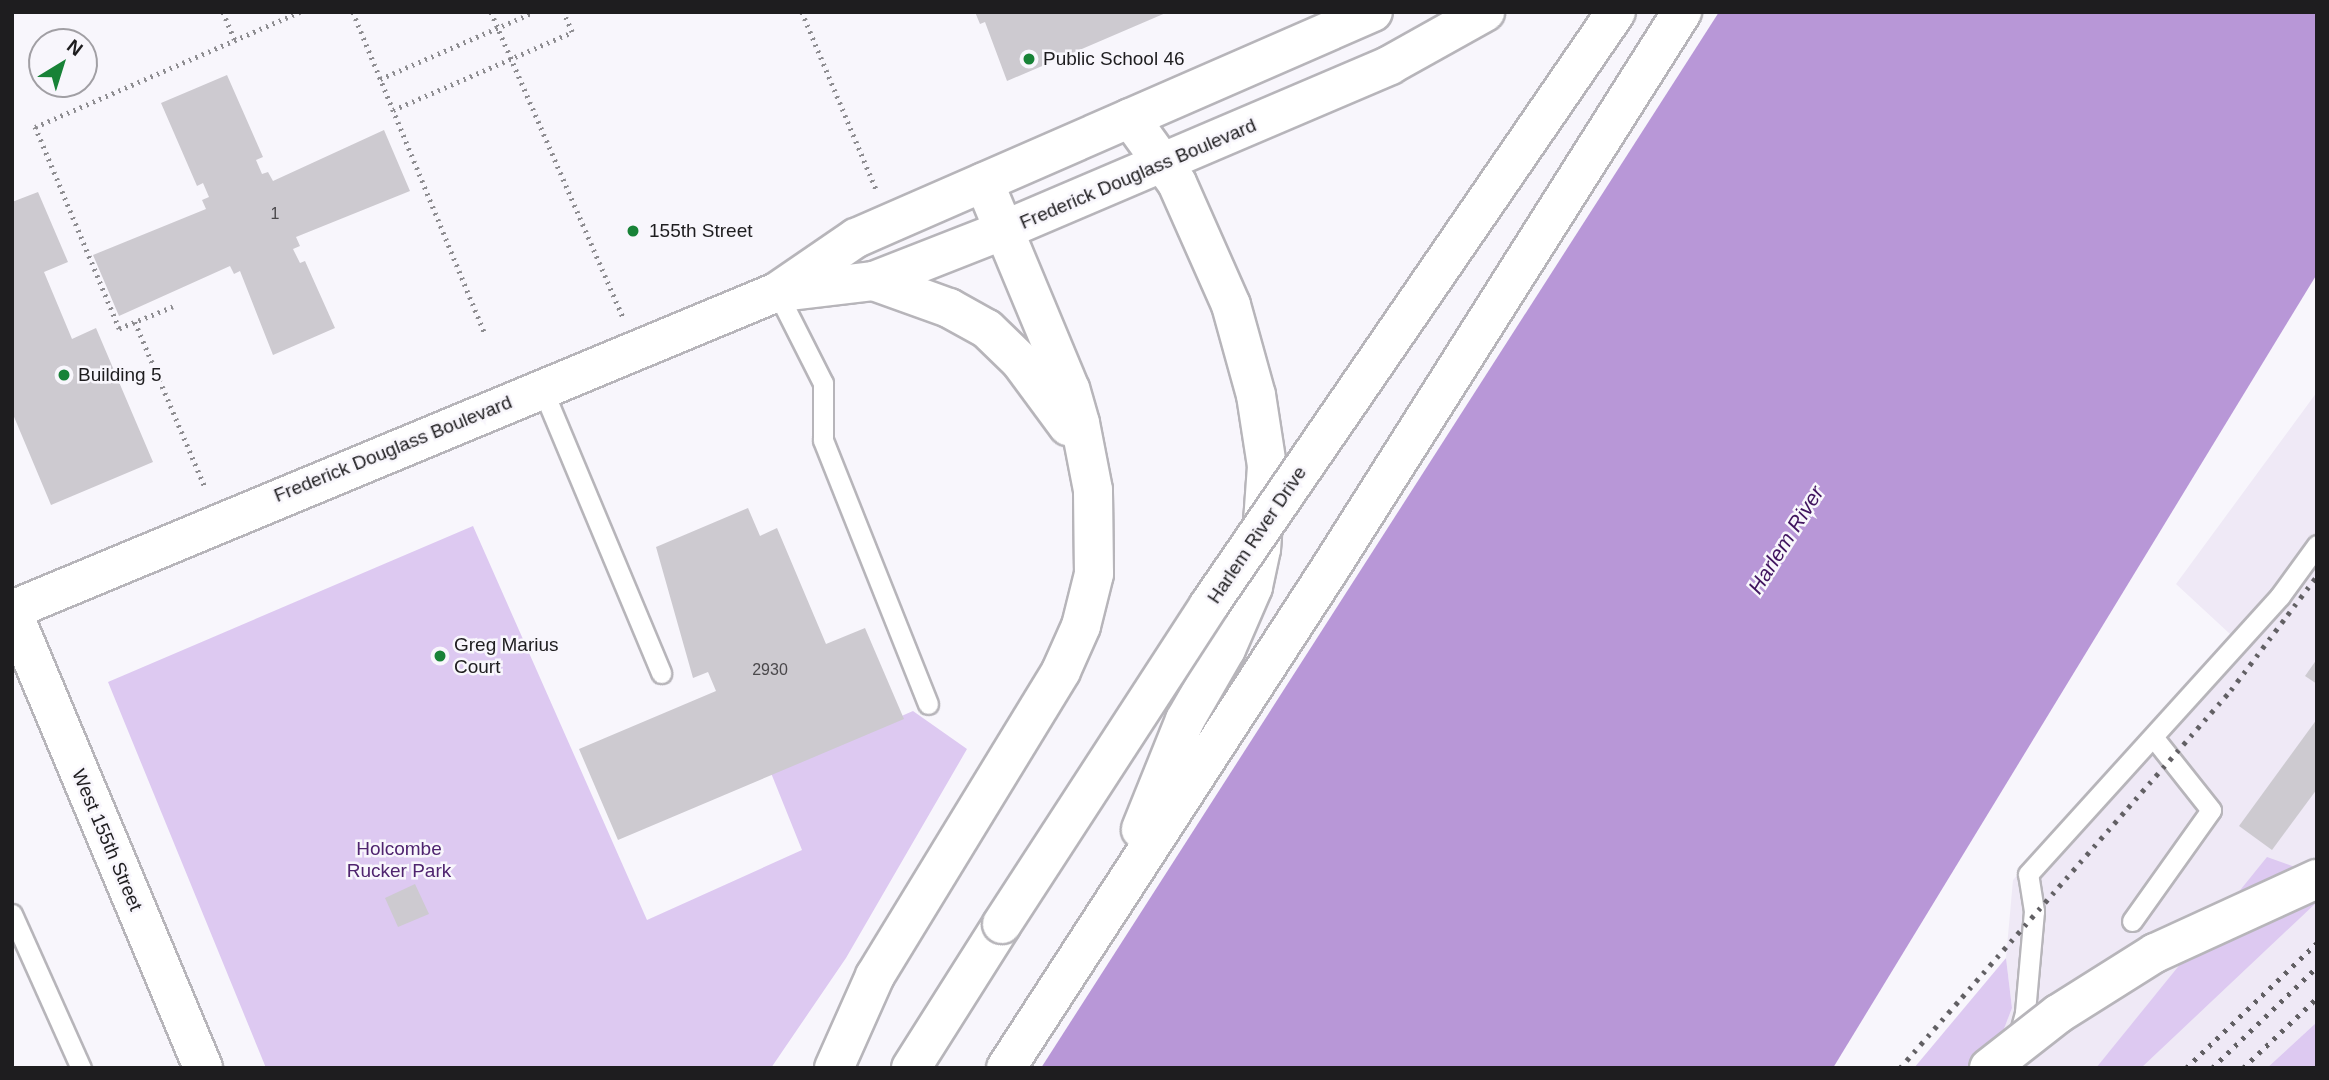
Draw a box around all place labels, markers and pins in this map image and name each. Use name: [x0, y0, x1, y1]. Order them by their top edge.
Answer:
place label: Public School 46: [1043, 48, 1185, 70]
marker: Public School 46: [1021, 51, 1037, 67]
place label: 155th Street: [649, 220, 753, 242]
marker: 155th Street: [623, 221, 643, 241]
place label: Building 5: [78, 364, 161, 386]
marker: Building 5: [56, 367, 72, 383]
place label: Greg Marius Court: [454, 634, 559, 678]
marker: Greg Marius Court: [432, 648, 448, 664]

